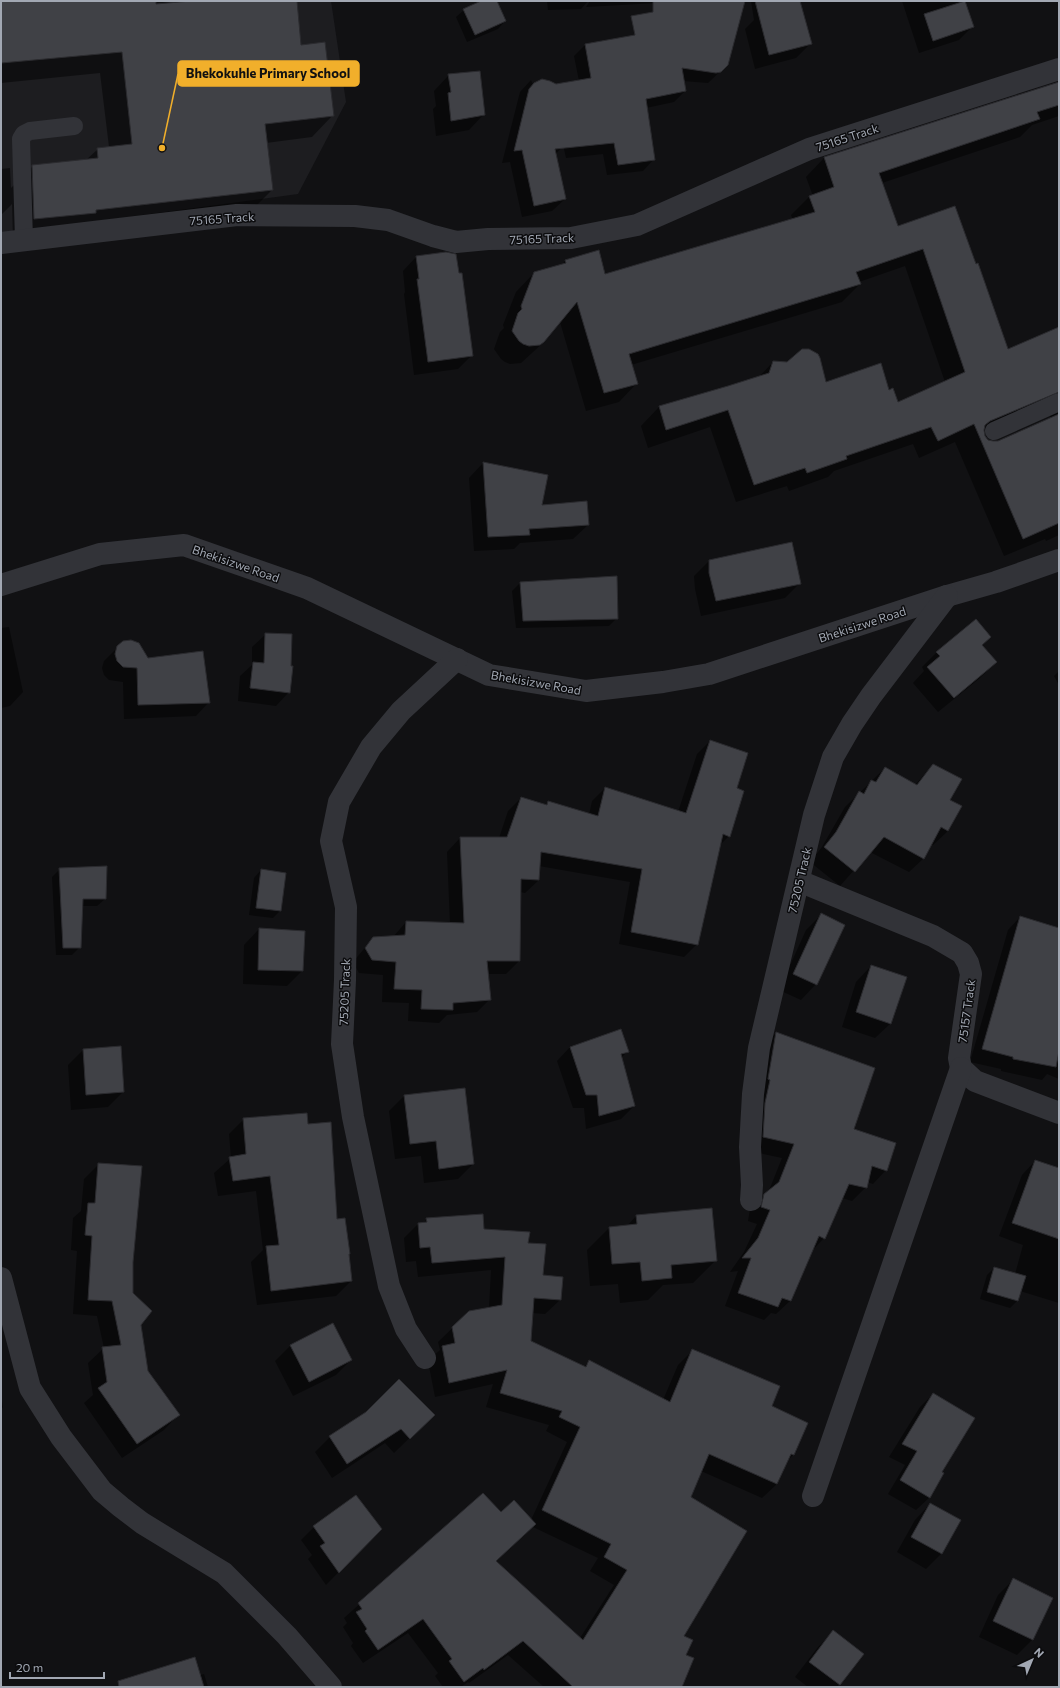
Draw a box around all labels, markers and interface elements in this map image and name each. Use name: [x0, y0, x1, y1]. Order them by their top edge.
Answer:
callout: Bhekokuhle Primary School: [178, 61, 359, 86]
text: Bhekokuhle Primary School: [186, 65, 350, 81]
street label: 75165 Track: [814, 120, 880, 154]
street label: 75165 Track: [189, 209, 255, 227]
street label: 75165 Track: [509, 230, 575, 246]
street label: Bhekisizwe Road: [191, 542, 281, 584]
street label: Bhekisizwe Road: [817, 603, 908, 645]
street label: Bhekisizwe Road: [490, 667, 582, 697]
street label: 75205 Track: [785, 845, 813, 914]
street label: 75205 Track: [336, 958, 352, 1026]
street label: 75157 Track: [955, 978, 977, 1044]
north arrow: [1012, 1640, 1052, 1680]
text: N: [1032, 1645, 1047, 1660]
scale bar: [10, 1654, 104, 1680]
text: 20 m: [16, 1660, 43, 1674]

